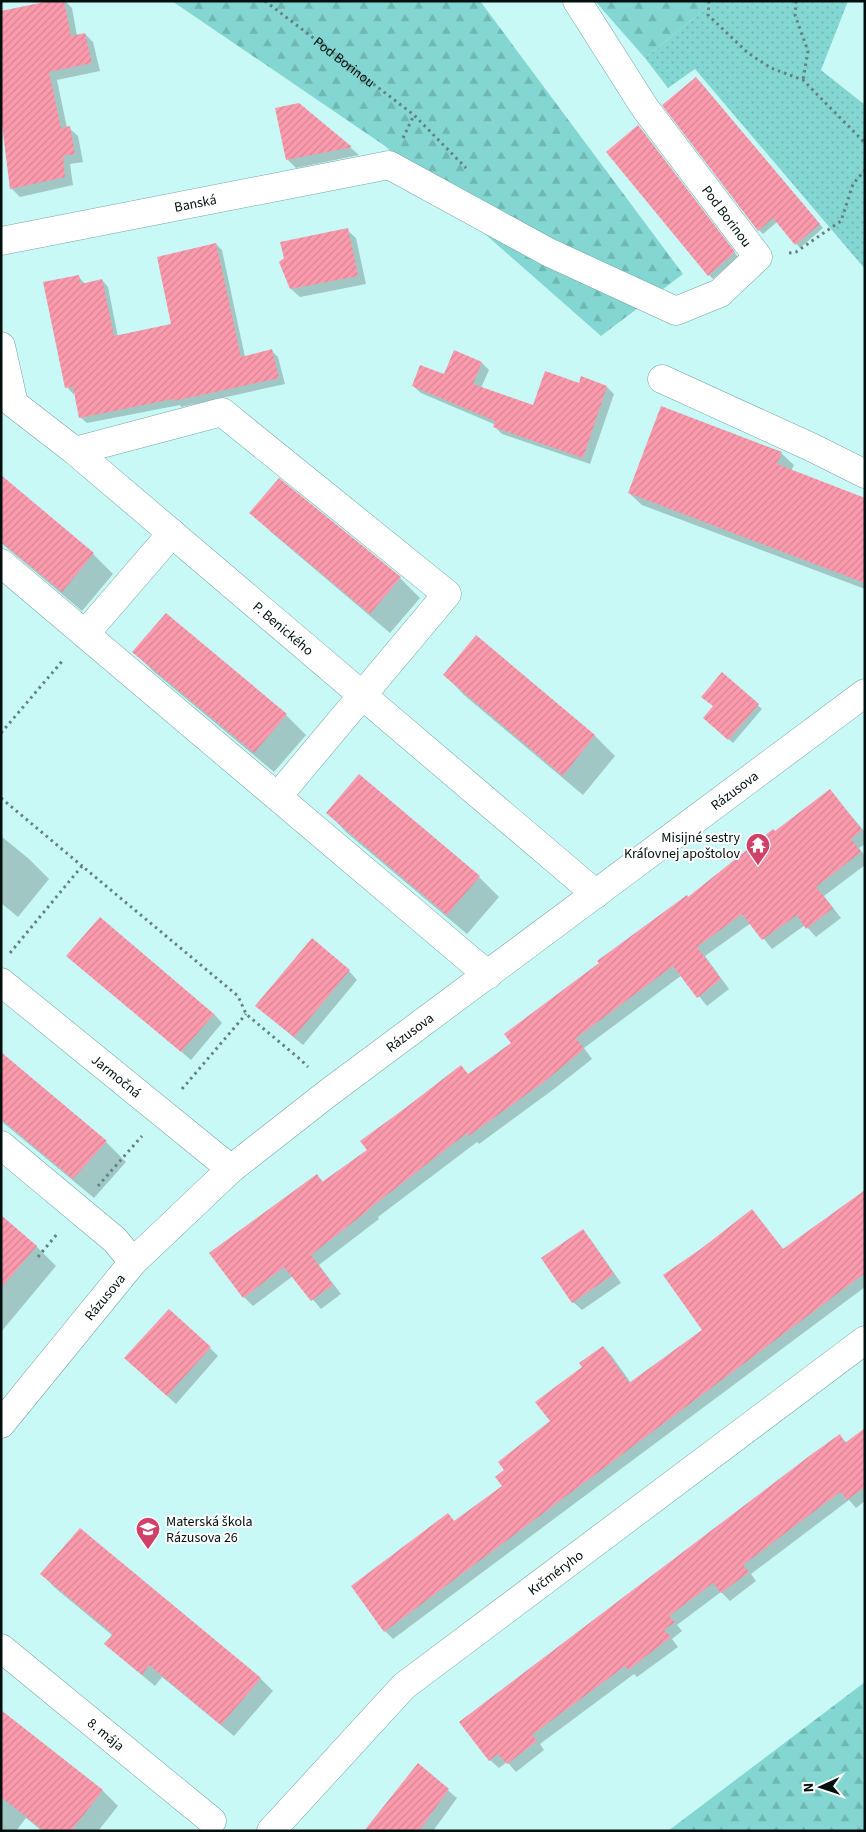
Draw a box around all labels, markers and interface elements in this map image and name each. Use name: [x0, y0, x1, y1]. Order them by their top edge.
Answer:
street label: Pod Borinou: [309, 32, 379, 93]
street label: Pod Borinou: [696, 182, 756, 252]
street label: Banská: [173, 190, 218, 218]
street label: P. Benického: [248, 597, 318, 661]
street label: Rázusova: [707, 767, 763, 816]
place label: Misijné sestry Kráľovnej apoštolov: [624, 828, 740, 864]
temple icon: Misijné sestry Kráľovnej apoštolov: [745, 832, 771, 866]
street label: Rázusova: [382, 1009, 438, 1058]
street label: Jarmočná: [87, 1050, 145, 1103]
street label: Rázusova: [80, 1270, 131, 1325]
place label: Materská škola Rázusova 26: [166, 1512, 253, 1548]
school or university icon: Materská škola Rázusova 26: [135, 1516, 161, 1550]
street label: Krčméryho: [524, 1546, 588, 1601]
street label: 8. mája: [83, 1714, 128, 1756]
north arrow: [796, 1762, 846, 1812]
text: N: [799, 1782, 819, 1793]

